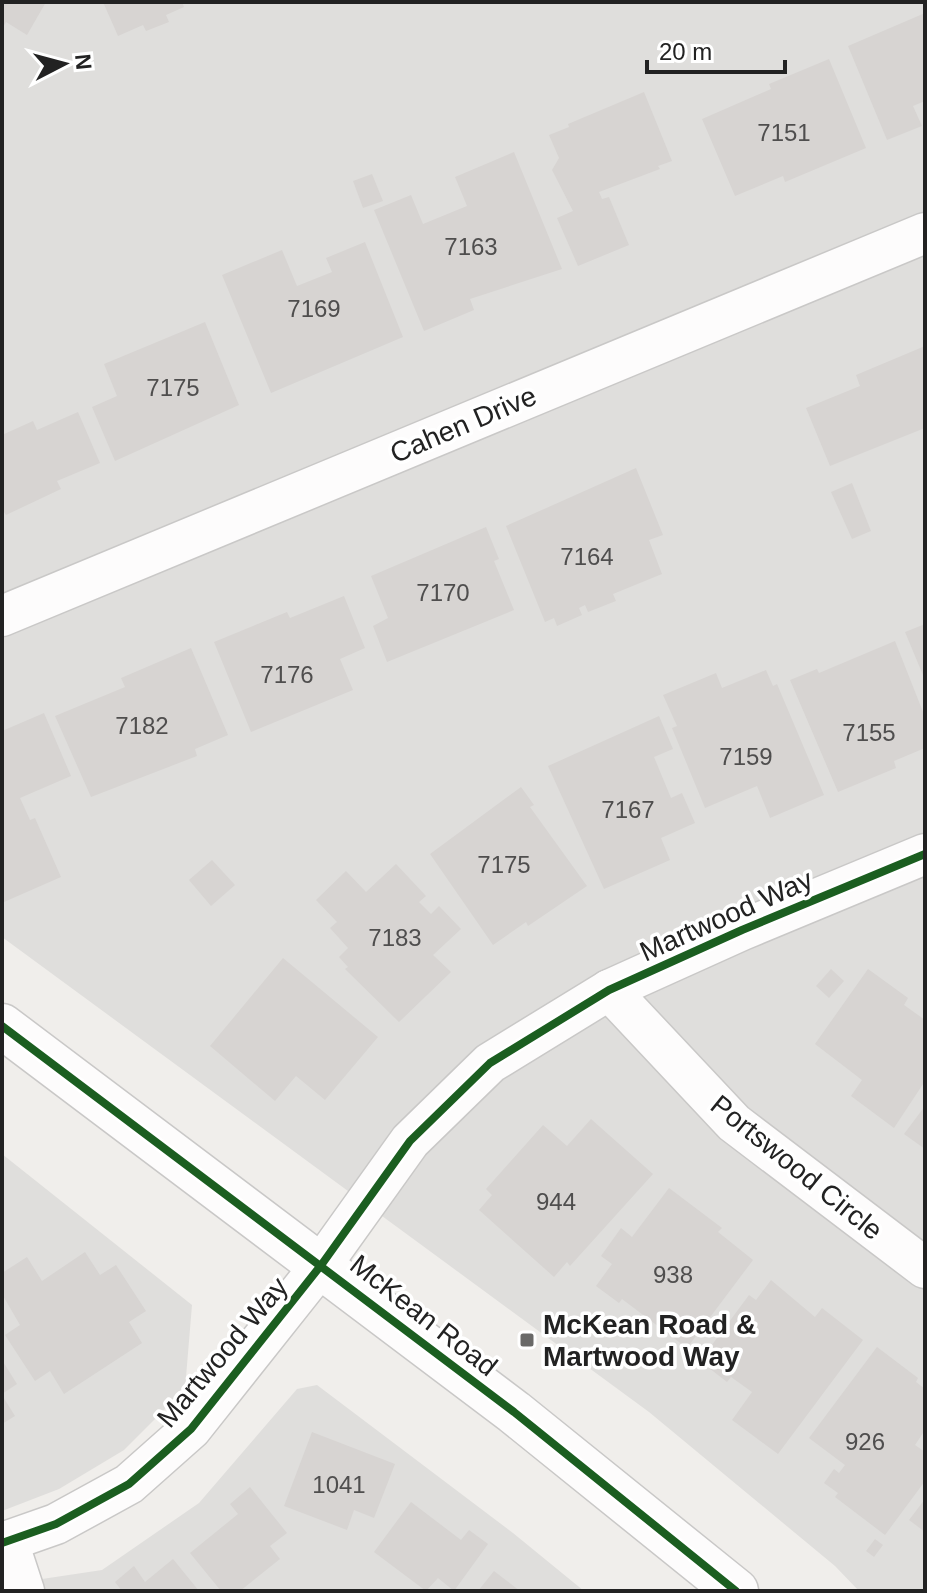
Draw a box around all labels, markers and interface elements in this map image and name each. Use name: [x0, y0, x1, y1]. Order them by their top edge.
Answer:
north arrow: [24, 24, 104, 104]
scale bar: [647, 24, 785, 74]
text: 20 m: [659, 38, 712, 65]
text: N: [70, 53, 97, 71]
house number: 7151: [757, 119, 811, 146]
house number: 7163: [444, 233, 498, 260]
house number: 7169: [287, 295, 341, 322]
house number: 7175: [146, 374, 200, 401]
street label: Cahen Drive: [386, 380, 541, 469]
house number: 7164: [560, 543, 614, 570]
house number: 7170: [416, 579, 470, 606]
house number: 7176: [260, 661, 314, 688]
house number: 7182: [115, 712, 169, 739]
house number: 7155: [842, 719, 896, 746]
house number: 7159: [719, 743, 773, 770]
house number: 7167: [601, 796, 655, 823]
house number: 7175: [477, 851, 531, 878]
street label: Martwood Way: [635, 864, 817, 967]
house number: 7183: [368, 924, 422, 951]
street label: Portswood Circle: [705, 1089, 889, 1246]
house number: 944: [536, 1188, 576, 1215]
street label: McKean Road: [344, 1249, 503, 1382]
house number: 938: [653, 1261, 693, 1288]
street label: Martwood Way: [151, 1271, 294, 1433]
place label: McKean Road & Martwood Way: [543, 1309, 756, 1372]
marker: McKean Road & Martwood Way: [518, 1331, 536, 1349]
house number: 926: [845, 1428, 885, 1455]
house number: 1041: [312, 1471, 366, 1498]

